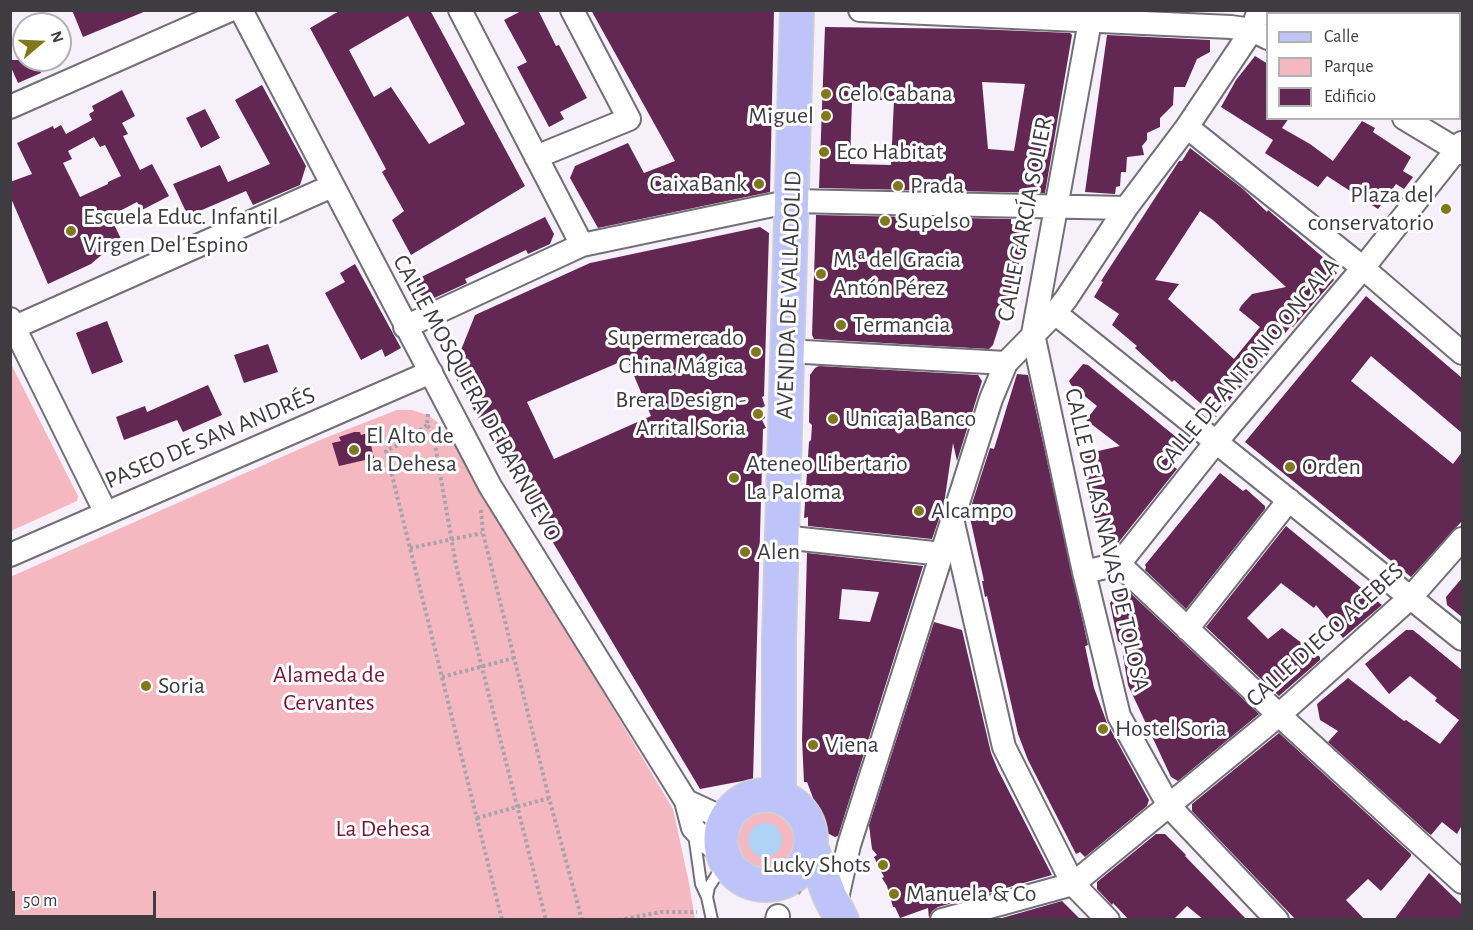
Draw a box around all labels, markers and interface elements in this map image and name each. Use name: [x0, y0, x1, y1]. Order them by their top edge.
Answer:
north arrow: [12, 12, 72, 72]
legend: [1266, 12, 1461, 120]
text: Calle: [1324, 28, 1359, 46]
text: N: [48, 29, 67, 45]
text: Parque: [1324, 58, 1373, 76]
place label: Celo Cabana: [838, 80, 953, 108]
marker: Celo Cabana: [819, 87, 833, 101]
text: Edificio: [1324, 88, 1376, 106]
place label: Miguel: [748, 102, 814, 130]
marker: Miguel: [819, 109, 833, 123]
street label: CALLE GARCÍA SOLIER: [991, 114, 1059, 324]
place label: Eco Habitat: [836, 138, 943, 166]
marker: Eco Habitat: [817, 145, 831, 159]
place label: CaixaBank: [649, 170, 747, 198]
street label: AVENIDA DE VALLADOLID: [770, 170, 808, 420]
place label: Prada: [910, 172, 964, 200]
marker: CaixaBank: [752, 177, 766, 191]
marker: Prada: [891, 179, 905, 193]
place label: Plaza del conservatorio: [1308, 181, 1434, 237]
marker: Plaza del conservatorio: [1439, 202, 1453, 216]
place label: Escuela Educ. Infantil Virgen Del Espino: [83, 203, 278, 259]
place label: Supelso: [897, 207, 970, 235]
marker: Supelso: [878, 214, 892, 228]
marker: Escuela Educ. Infantil Virgen Del Espino: [64, 224, 78, 238]
place label: M.ª del Gracia Antón Pérez: [833, 246, 961, 302]
street label: CALLE MOSQUERA DE BARNUEVO: [386, 250, 568, 546]
street label: CALLE DE ANTONIO ONCALA: [1149, 252, 1345, 478]
marker: M.ª del Gracia Antón Pérez: [814, 267, 828, 281]
place label: Termancia: [853, 311, 951, 339]
marker: Termancia: [834, 318, 848, 332]
place label: Supermercado China Mágica: [607, 324, 744, 380]
marker: Supermercado China Mágica: [749, 345, 763, 359]
street label: PASEO DE SAN ANDRÉS: [101, 381, 319, 495]
street label: CALLE DE LAS NAVAS DE TOLOSA: [1058, 385, 1156, 695]
place label: Brera Design - Arrital Soria: [615, 386, 746, 442]
place label: Unicaja Banco: [845, 405, 976, 433]
marker: Brera Design - Arrital Soria: [751, 407, 765, 421]
marker: Unicaja Banco: [826, 412, 840, 426]
place label: El Alto de la Dehesa: [366, 422, 457, 478]
marker: El Alto de la Dehesa: [347, 443, 361, 457]
place label: Ateneo Libertario La Paloma: [746, 450, 908, 506]
place label: Orden: [1302, 453, 1361, 481]
marker: Orden: [1283, 460, 1297, 474]
marker: Ateneo Libertario La Paloma: [727, 471, 741, 485]
place label: Alcampo: [931, 497, 1014, 525]
marker: Alcampo: [912, 504, 926, 518]
place label: Alen: [757, 538, 800, 566]
marker: Alen: [738, 545, 752, 559]
street label: CALLE DIEGO ACEBES: [1240, 557, 1410, 713]
park label: Alameda de Cervantes: [273, 661, 385, 717]
place label: Soria: [158, 672, 205, 700]
marker: Soria: [139, 679, 153, 693]
place label: Hostel Soria: [1115, 715, 1227, 743]
marker: Hostel Soria: [1096, 722, 1110, 736]
place label: Viena: [825, 731, 879, 759]
marker: Viena: [806, 738, 820, 752]
park label: La Dehesa: [335, 815, 431, 843]
place label: Lucky Shots: [763, 851, 871, 879]
marker: Lucky Shots: [876, 858, 890, 872]
scale bar: [15, 879, 159, 917]
place label: Manuela & Co: [906, 880, 1037, 908]
marker: Manuela & Co: [887, 887, 901, 901]
text: 50 m: [23, 892, 57, 910]

